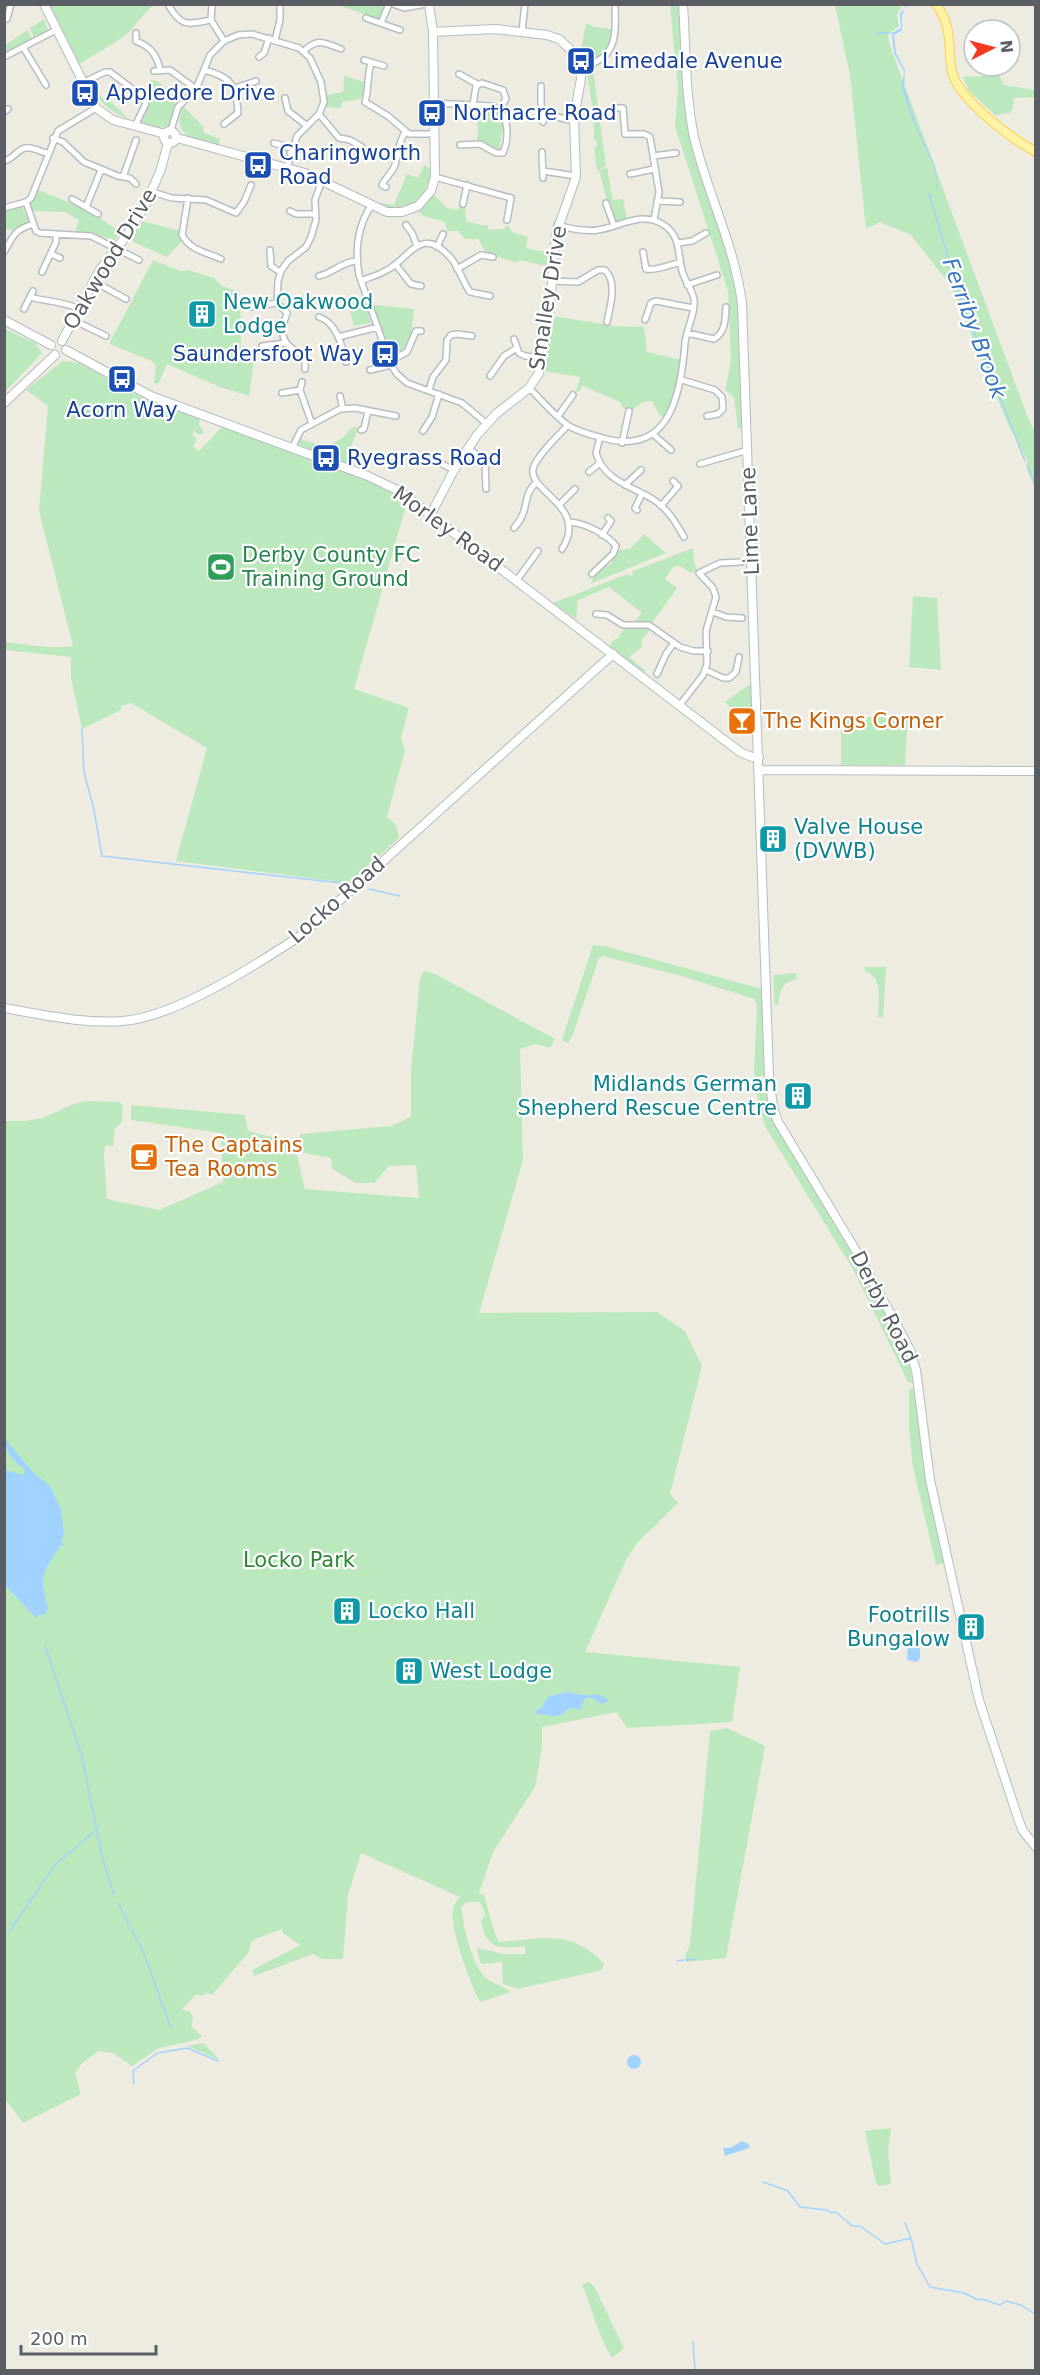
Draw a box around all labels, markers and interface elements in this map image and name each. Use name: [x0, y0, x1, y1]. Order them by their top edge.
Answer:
north arrow: [962, 18, 1022, 78]
text: N: [996, 39, 1017, 54]
bus stop icon: Limedale Avenue: [565, 45, 597, 77]
place label: Limedale Avenue: [602, 49, 783, 73]
bus stop icon: Appledore Drive: [69, 77, 101, 109]
place label: Appledore Drive: [106, 81, 276, 105]
bus stop icon: Northacre Road: [416, 97, 448, 129]
place label: Northacre Road: [453, 101, 617, 125]
place label: Charingworth Road: [279, 141, 421, 189]
bus stop icon: Charingworth Road: [242, 149, 274, 181]
street label: Oakwood Drive: [58, 184, 162, 334]
street label: Smalley Drive: [525, 224, 571, 372]
water label: Ferriby Brook: [937, 254, 1012, 403]
place label: New Oakwood Lodge: [223, 290, 373, 338]
building icon: New Oakwood Lodge: [186, 298, 218, 330]
bus stop icon: Saundersfoot Way: [369, 338, 401, 370]
place label: Saundersfoot Way: [173, 342, 364, 366]
bus stop icon: Acorn Way: [106, 363, 138, 395]
place label: Acorn Way: [66, 398, 178, 422]
bus stop icon: Ryegrass Road: [310, 442, 342, 474]
place label: Ryegrass Road: [347, 446, 502, 470]
street label: Lime Lane: [736, 466, 764, 576]
street label: Morley Road: [388, 481, 508, 577]
place label: Derby County FC Training Ground: [241, 543, 420, 591]
sports icon: Derby County FC Training Ground: [205, 551, 237, 583]
bar icon: The Kings Corner: [726, 705, 758, 737]
place label: The Kings Corner: [762, 709, 944, 733]
place label: Valve House (DVWB): [794, 815, 923, 863]
building icon: Valve House (DVWB): [757, 823, 789, 855]
street label: Locko Road: [284, 852, 390, 948]
place label: Midlands German Shepherd Rescue Centre: [517, 1072, 777, 1120]
building icon: Midlands German Shepherd Rescue Centre: [782, 1080, 814, 1112]
place label: The Captains Tea Rooms: [164, 1133, 303, 1181]
cafe icon: The Captains Tea Rooms: [128, 1141, 160, 1173]
street label: Derby Road: [845, 1247, 923, 1367]
park label: Locko Park: [243, 1548, 356, 1572]
building icon: Locko Hall: [331, 1595, 363, 1627]
place label: Locko Hall: [368, 1599, 475, 1623]
place label: Footrills Bungalow: [847, 1603, 950, 1651]
building icon: Footrills Bungalow: [955, 1611, 987, 1643]
building icon: West Lodge: [393, 1655, 425, 1687]
place label: West Lodge: [430, 1659, 552, 1683]
scale bar: [21, 2318, 156, 2356]
text: 200 m: [30, 2328, 88, 2349]

